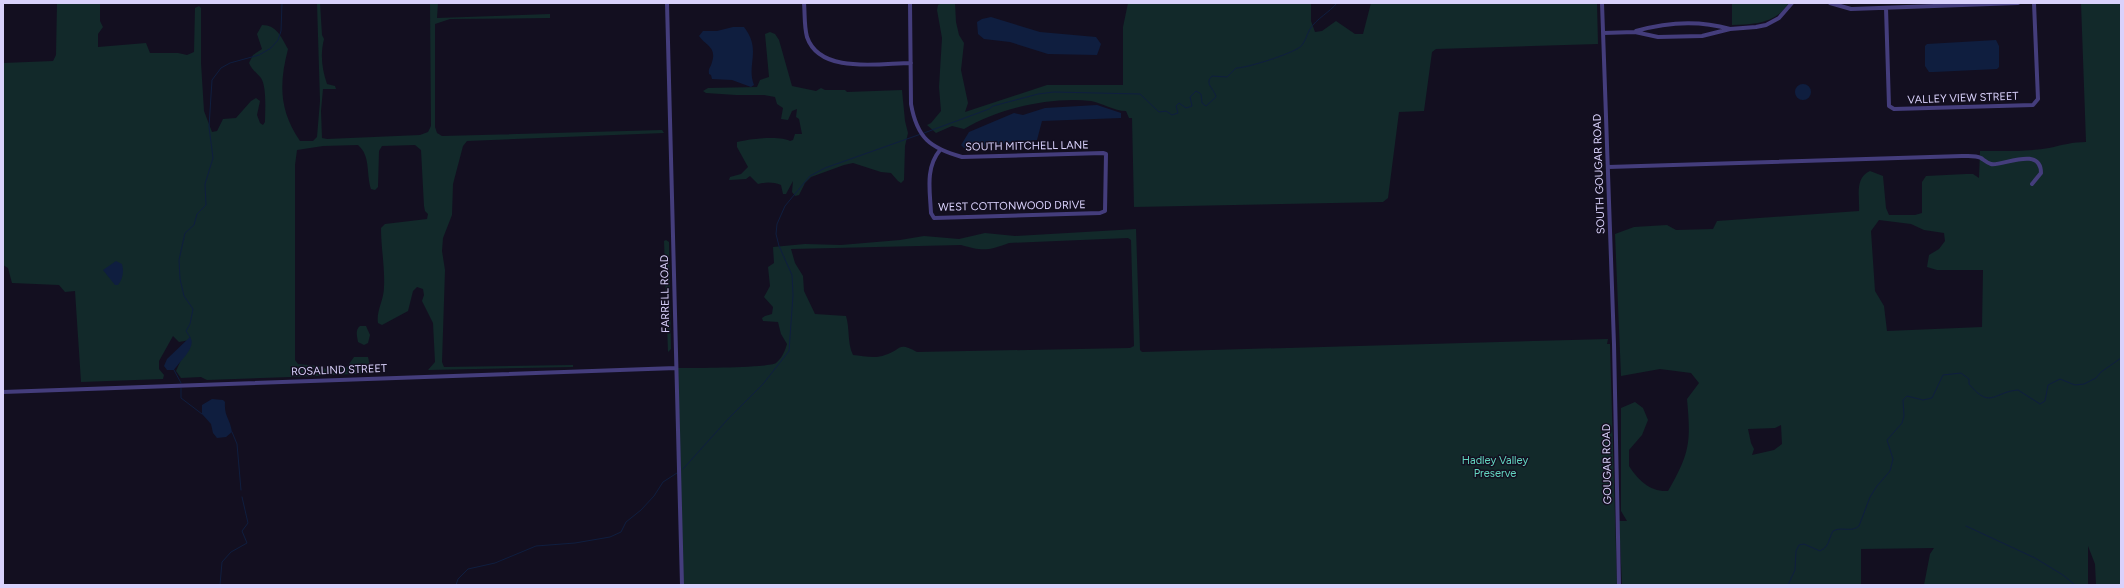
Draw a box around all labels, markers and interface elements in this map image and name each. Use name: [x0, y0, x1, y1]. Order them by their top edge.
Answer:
street label: VALLEY VIEW STREET: [1907, 90, 2019, 106]
street label: SOUTH GOUGAR ROAD: [1590, 113, 1608, 234]
street label: SOUTH MITCHELL LANE: [965, 138, 1089, 154]
street label: WEST COTTONWOOD DRIVE: [938, 198, 1086, 214]
street label: FARRELL ROAD: [658, 254, 672, 333]
street label: ROSALIND STREET: [291, 362, 387, 378]
street label: GOUGAR ROAD: [1600, 423, 1614, 504]
park label: Hadley Valley Preserve: [1462, 454, 1528, 480]

